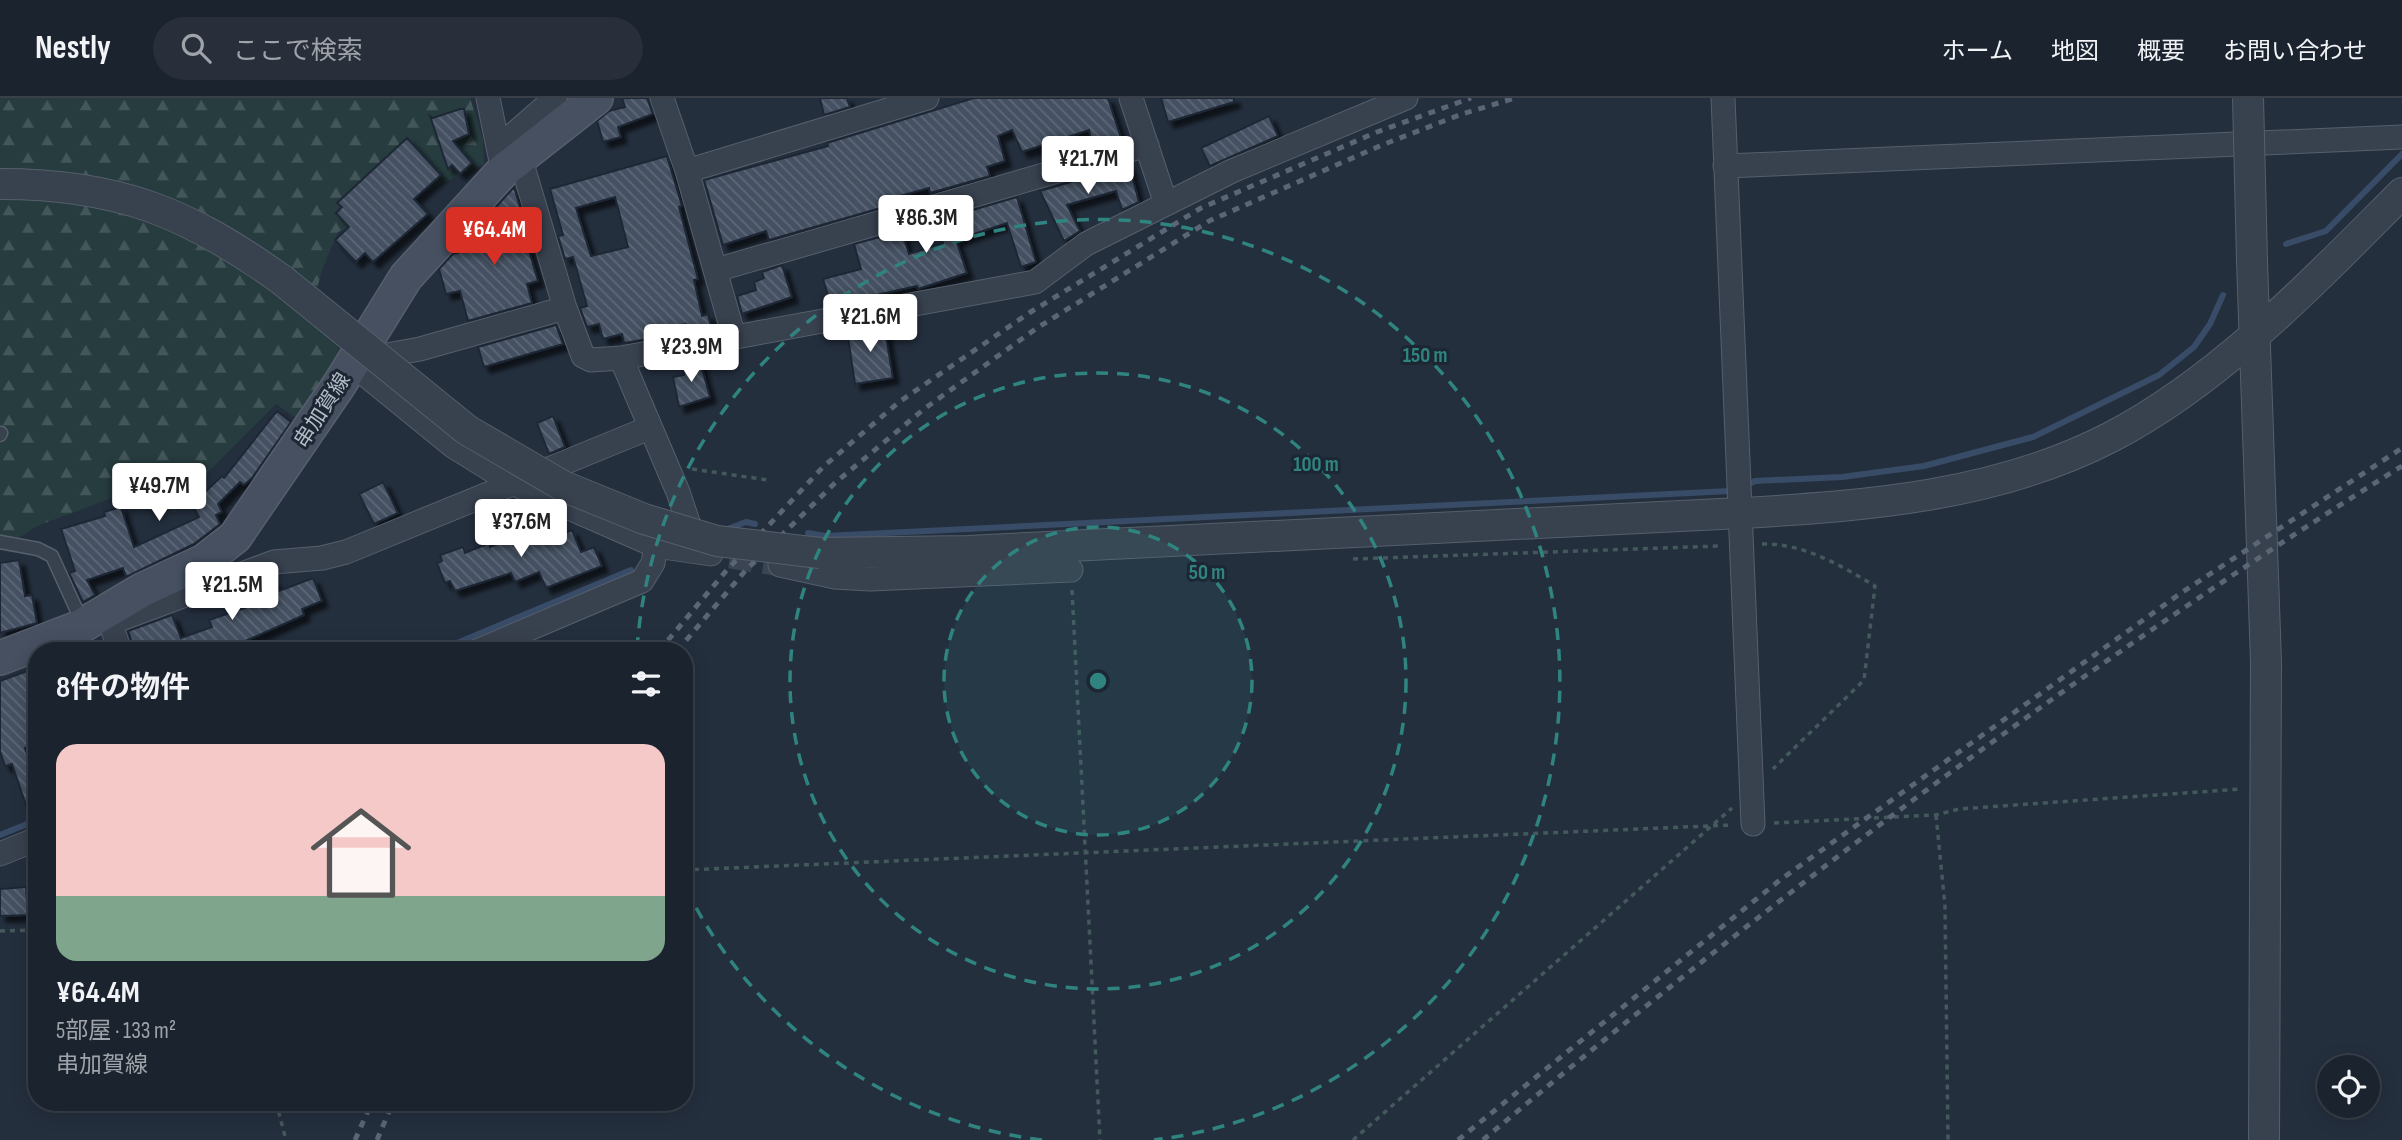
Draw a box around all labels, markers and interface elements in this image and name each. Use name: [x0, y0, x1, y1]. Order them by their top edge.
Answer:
search box: [153, 17, 643, 80]
text: Nestly: [35, 28, 111, 68]
icon: search: [177, 29, 215, 67]
text: ここで検索: [233, 36, 363, 67]
text: ホーム: [1942, 37, 2013, 66]
text: 地図: [2051, 37, 2099, 66]
text: 概要: [2137, 37, 2185, 66]
text: お問い合わせ: [2223, 37, 2367, 66]
pin: ¥21.7M: [1031, 136, 1145, 196]
text: ¥21.7M: [1058, 145, 1118, 173]
pin: ¥86.3M: [869, 195, 983, 255]
text: ¥86.3M: [894, 204, 958, 232]
pin: ¥64.4M: [437, 208, 551, 267]
text: ¥64.4M: [462, 216, 526, 244]
pin: ¥21.6M: [813, 294, 927, 354]
text: ¥21.6M: [839, 303, 901, 331]
pin: ¥23.9M: [634, 324, 748, 384]
text: ¥23.9M: [660, 333, 722, 361]
text: 150 m: [1403, 343, 1447, 368]
street label: 串加賀線: [289, 368, 356, 452]
text: 100 m: [1293, 452, 1339, 477]
pin: ¥49.7M: [102, 464, 216, 523]
text: ¥49.7M: [128, 472, 190, 500]
pin: ¥37.6M: [464, 500, 578, 559]
text: ¥37.6M: [491, 508, 551, 536]
text: 50 m: [1189, 560, 1225, 585]
pin: ¥21.5M: [175, 562, 289, 622]
text: ¥21.5M: [201, 571, 263, 599]
icon: filters: [627, 665, 665, 703]
centre of rings: [1086, 669, 1110, 693]
text: 8件の物件: [56, 670, 190, 706]
icon: home: [298, 790, 424, 916]
text: ¥64.4M: [56, 975, 140, 1011]
text: 5部屋 · 133 m²: [56, 1017, 176, 1045]
text: 串加賀線: [56, 1051, 148, 1079]
map controls: [2317, 1055, 2380, 1118]
button: locate: [2317, 1055, 2380, 1118]

